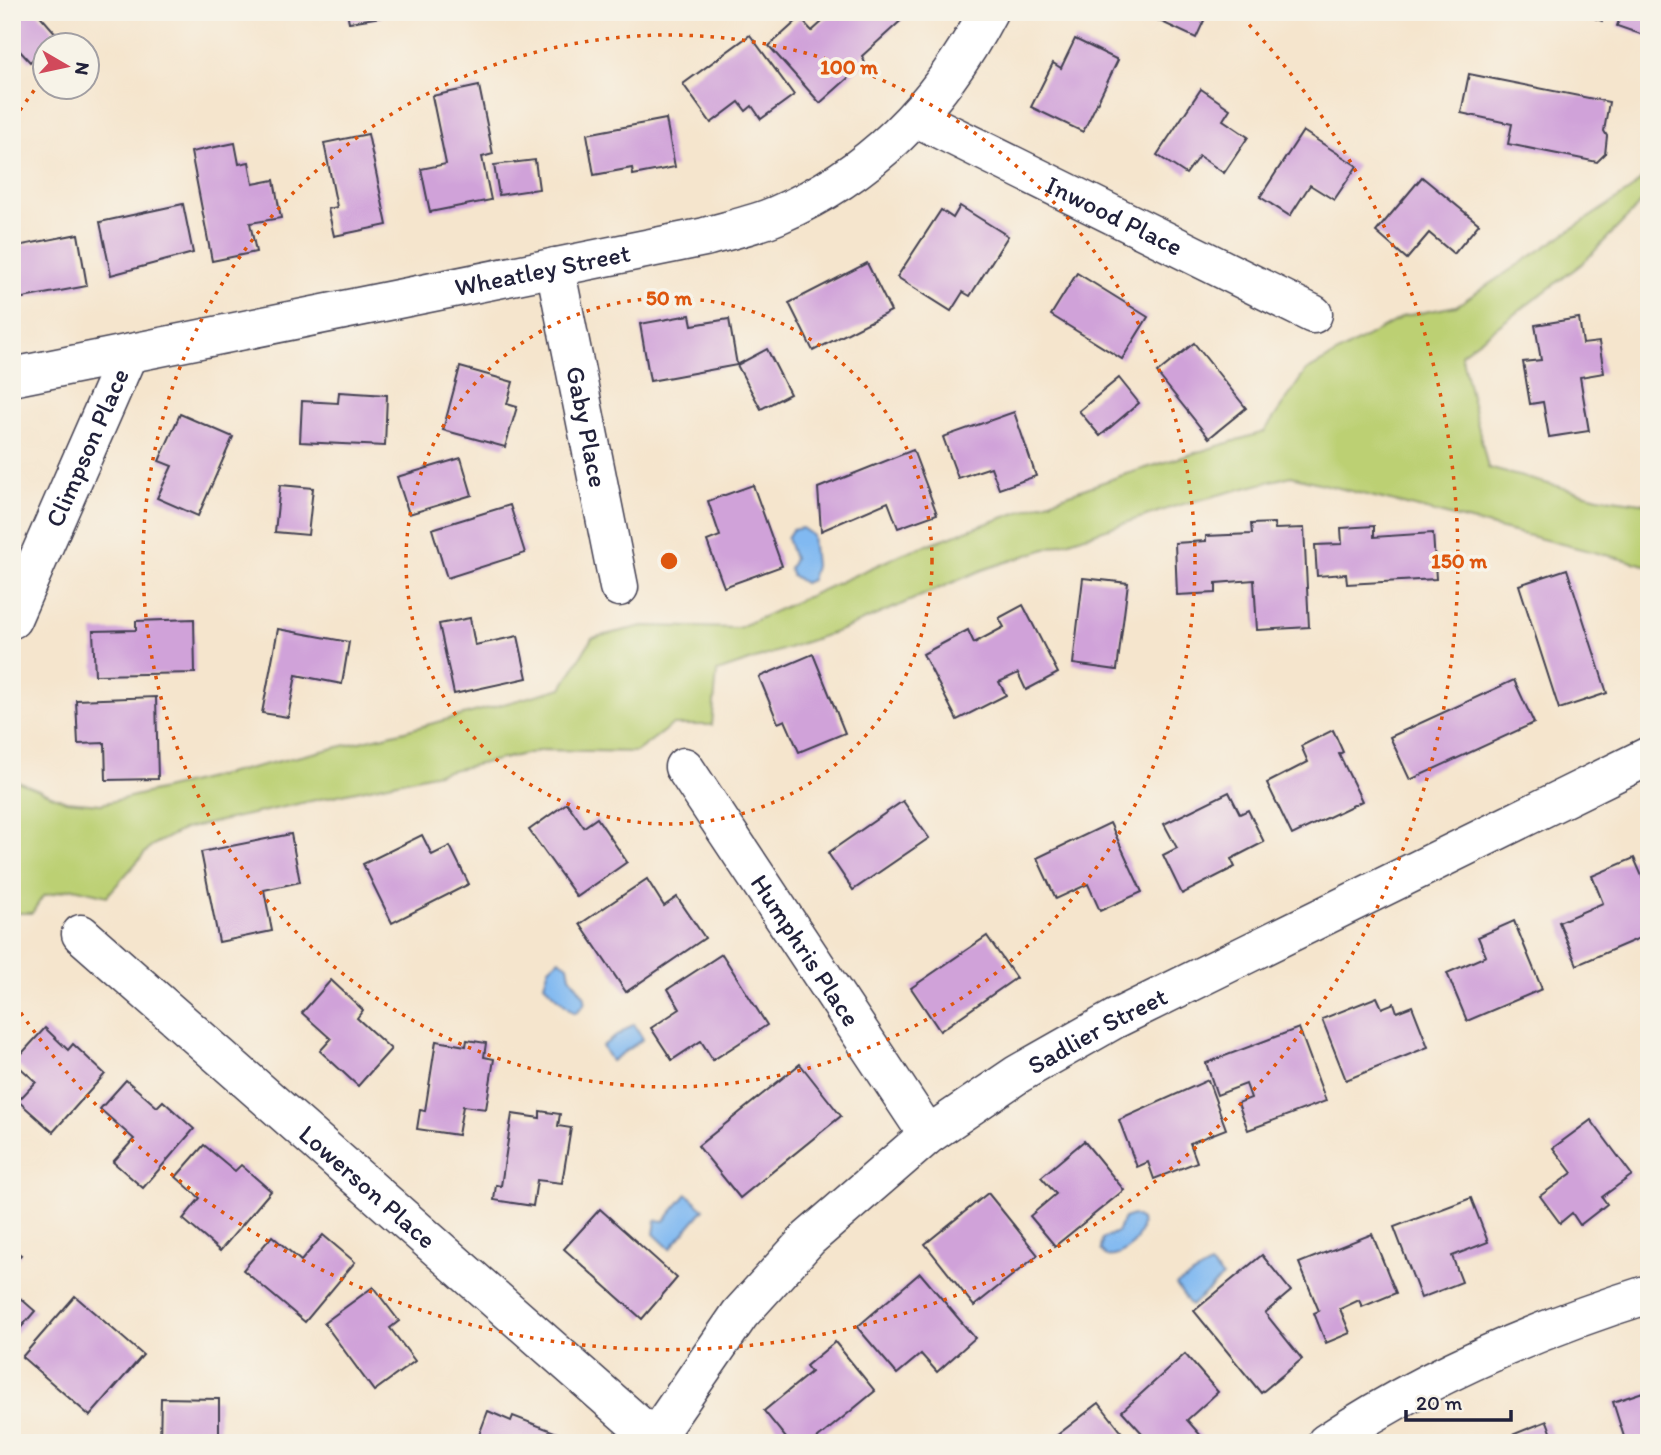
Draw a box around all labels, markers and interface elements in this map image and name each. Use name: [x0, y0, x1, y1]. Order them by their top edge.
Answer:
north arrow: [32, 32, 102, 102]
text: 100 m: [820, 54, 878, 79]
text: N: [70, 60, 95, 77]
street label: Inwood Place: [1040, 168, 1188, 263]
street label: Wheatley Street: [452, 236, 633, 303]
text: 50 m: [646, 285, 693, 310]
street label: Climpson Place: [38, 363, 136, 532]
street label: Gaby Place: [559, 363, 615, 490]
text: 150 m: [1431, 548, 1487, 573]
centre of rings: [657, 549, 681, 573]
street label: Humphris Place: [744, 868, 867, 1032]
street label: Sadlier Street: [1022, 980, 1173, 1081]
street label: Lowerson Place: [292, 1118, 443, 1255]
scale bar: [1406, 1378, 1510, 1422]
text: 20 m: [1416, 1390, 1463, 1415]

